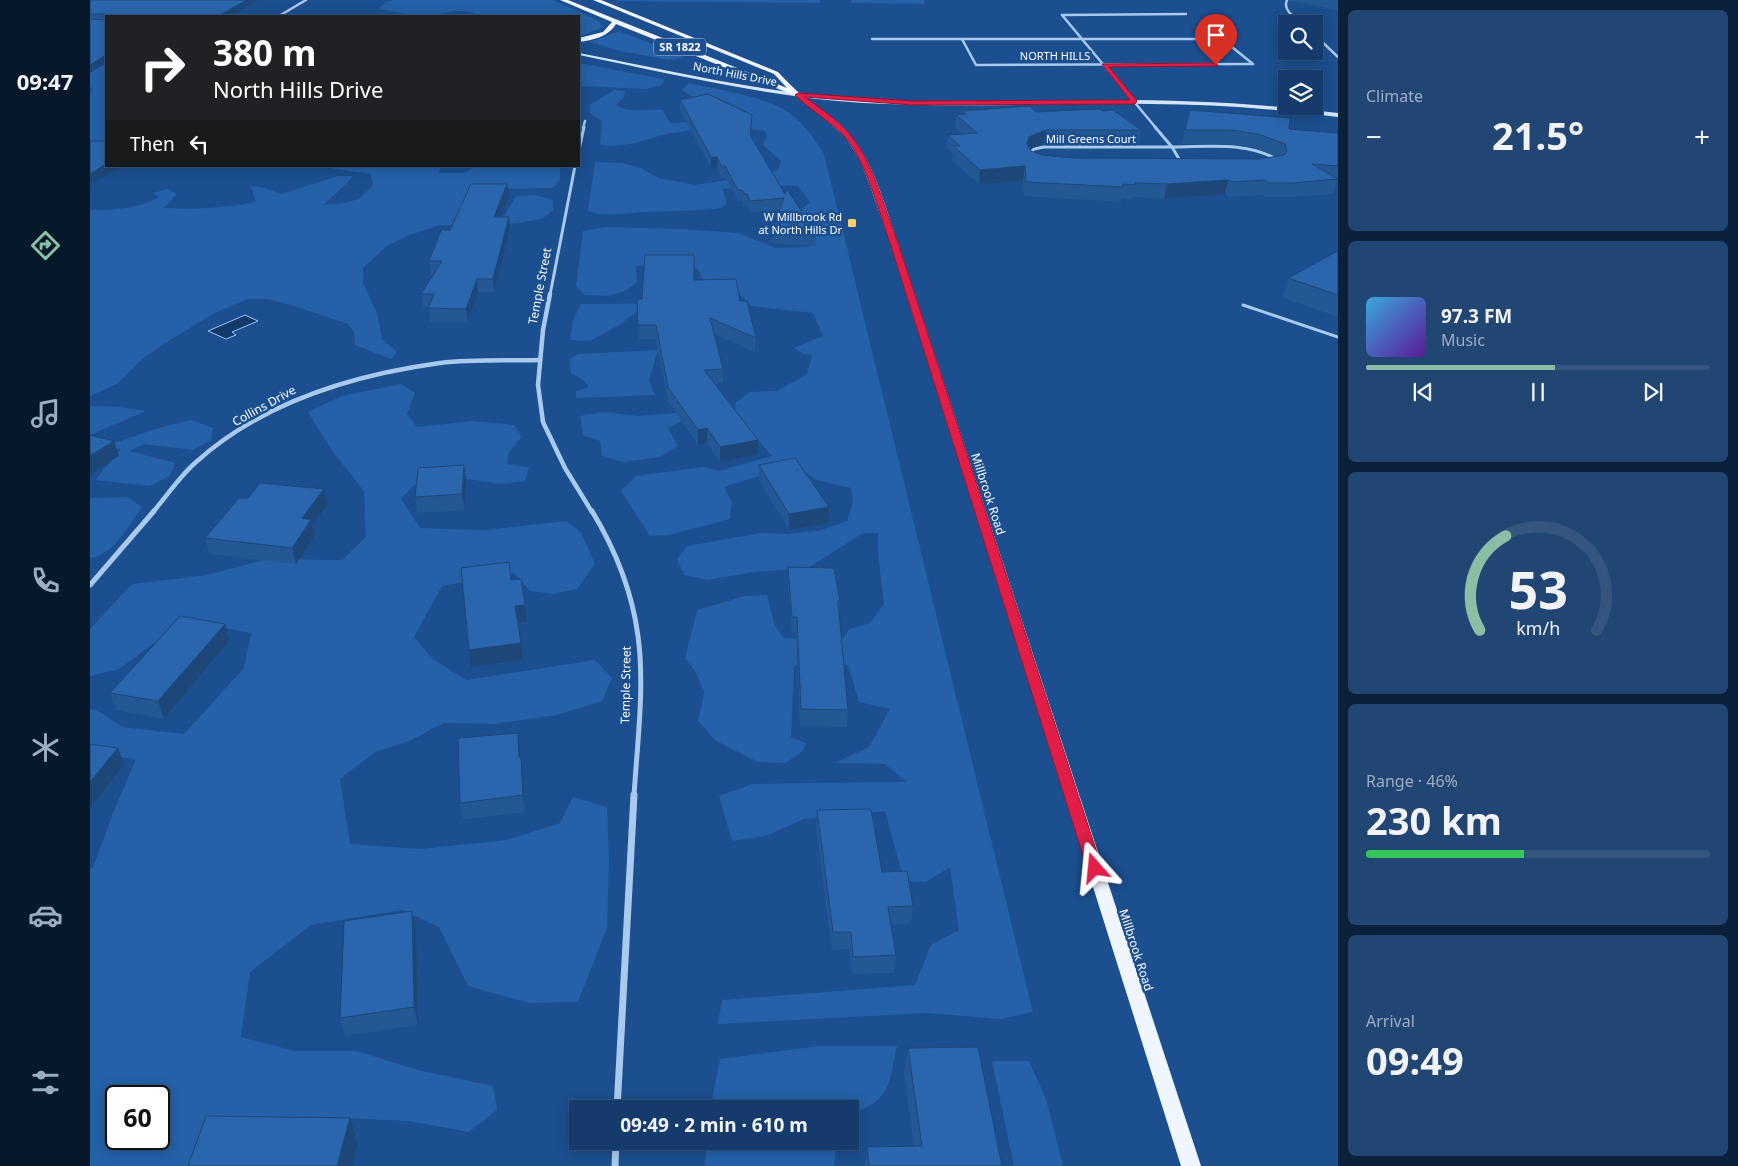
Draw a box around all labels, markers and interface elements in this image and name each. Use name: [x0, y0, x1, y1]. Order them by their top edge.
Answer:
pin: [1195, 14, 1237, 65]
map controls: [1278, 15, 1323, 115]
button: search: [1278, 15, 1323, 60]
icon: arrive: [1202, 21, 1230, 49]
text: 380 m: [213, 29, 316, 76]
icon: right: [130, 35, 195, 100]
road number: SR 1822: [654, 38, 706, 56]
street label: NORTH HILLS: [1020, 48, 1090, 63]
street label: North Hills Drive: [692, 58, 778, 89]
text: 09:47: [17, 66, 73, 96]
button: layers: [1278, 70, 1323, 115]
text: North Hills Drive: [213, 74, 383, 104]
text: Climate: [1366, 85, 1423, 107]
text: 21.5°: [1492, 109, 1584, 161]
text: −: [1366, 117, 1382, 155]
text: +: [1694, 117, 1710, 155]
icon: left: [185, 130, 213, 158]
text: Then: [130, 131, 175, 157]
street label: Mill Greens Court: [1046, 131, 1136, 146]
place label: W Millbrook Rd at North Hills Dr: [758, 209, 842, 237]
marker: W Millbrook Rd at North Hills Dr: [846, 217, 858, 229]
icon: directions: [28, 228, 63, 263]
street label: Temple Street: [524, 246, 555, 326]
text: 97.3 FM: [1441, 303, 1512, 329]
text: Music: [1441, 329, 1485, 351]
icon: previous: [1409, 378, 1437, 406]
icon: pause: [1524, 378, 1552, 406]
icon: next: [1639, 378, 1667, 406]
street label: Collins Drive: [229, 381, 299, 430]
icon: music: [28, 396, 63, 431]
street label: Millbrook Road: [967, 451, 1010, 537]
text: 53: [1508, 553, 1568, 624]
icon: phone: [28, 563, 63, 598]
text: km/h: [1516, 616, 1560, 640]
street label: Temple Street: [616, 645, 635, 724]
icon: climate: [28, 730, 63, 765]
text: Range · 46%: [1366, 770, 1458, 792]
text: 230 km: [1366, 794, 1502, 846]
position arrow: [1068, 841, 1120, 893]
icon: car: [28, 898, 63, 933]
street label: Millbrook Road: [1115, 907, 1158, 993]
text: Arrival: [1366, 1010, 1415, 1032]
text: 09:49: [1366, 1034, 1464, 1086]
icon: filters: [28, 1065, 63, 1100]
speed limit sign: 60: [105, 1085, 170, 1150]
text: 09:49 · 2 min · 610 m: [620, 1112, 808, 1138]

